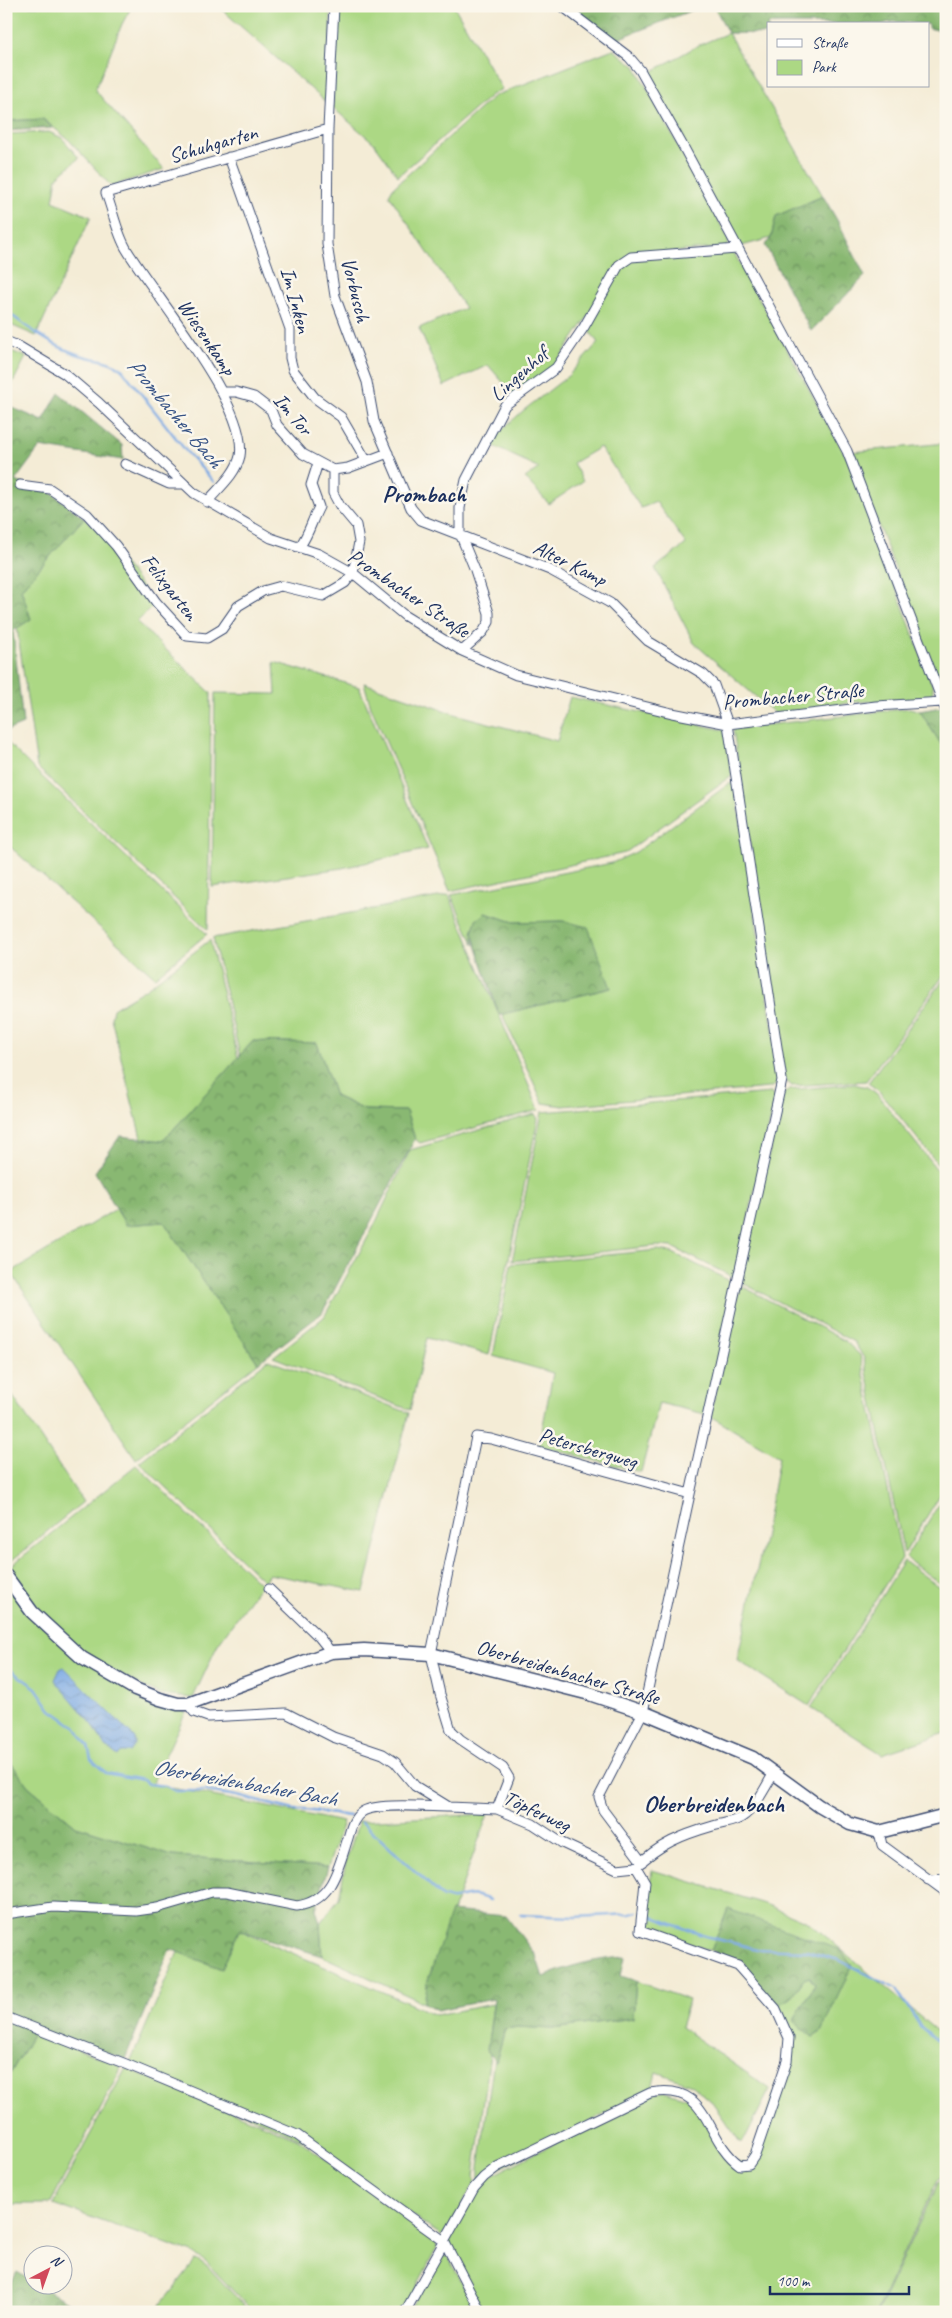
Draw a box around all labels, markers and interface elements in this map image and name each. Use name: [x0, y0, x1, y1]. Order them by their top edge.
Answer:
legend: [767, 22, 930, 88]
text: Straße: [812, 34, 848, 53]
text: Park: [812, 58, 837, 77]
street label: Schuhgarten: [166, 119, 261, 169]
street label: Vorbusch: [335, 255, 377, 326]
street label: Im Inken: [275, 264, 317, 336]
street label: Wiesenkamp: [172, 294, 243, 381]
street label: Lingenhof: [484, 338, 556, 407]
water label: Prombacher Bach: [121, 352, 230, 475]
street label: Im Tor: [268, 387, 319, 442]
district label: Prombach: [382, 479, 467, 509]
street label: Alter Kamp: [529, 534, 612, 592]
street label: Prombacher Straße: [343, 543, 477, 644]
street label: Felixgarten: [136, 548, 205, 627]
street label: Prombacher Straße: [722, 677, 867, 715]
street label: Petersbergweg: [536, 1422, 641, 1475]
street label: Oberbreidenbacher Straße: [474, 1633, 664, 1711]
water label: Oberbreidenbacher Bach: [151, 1753, 341, 1813]
street label: Töpferweg: [500, 1784, 576, 1838]
district label: Oberbreidenbach: [644, 1789, 785, 1819]
north arrow: [22, 2246, 72, 2296]
text: N: [47, 2251, 67, 2271]
scale bar: [770, 2263, 908, 2295]
text: 100 m: [777, 2272, 811, 2291]

